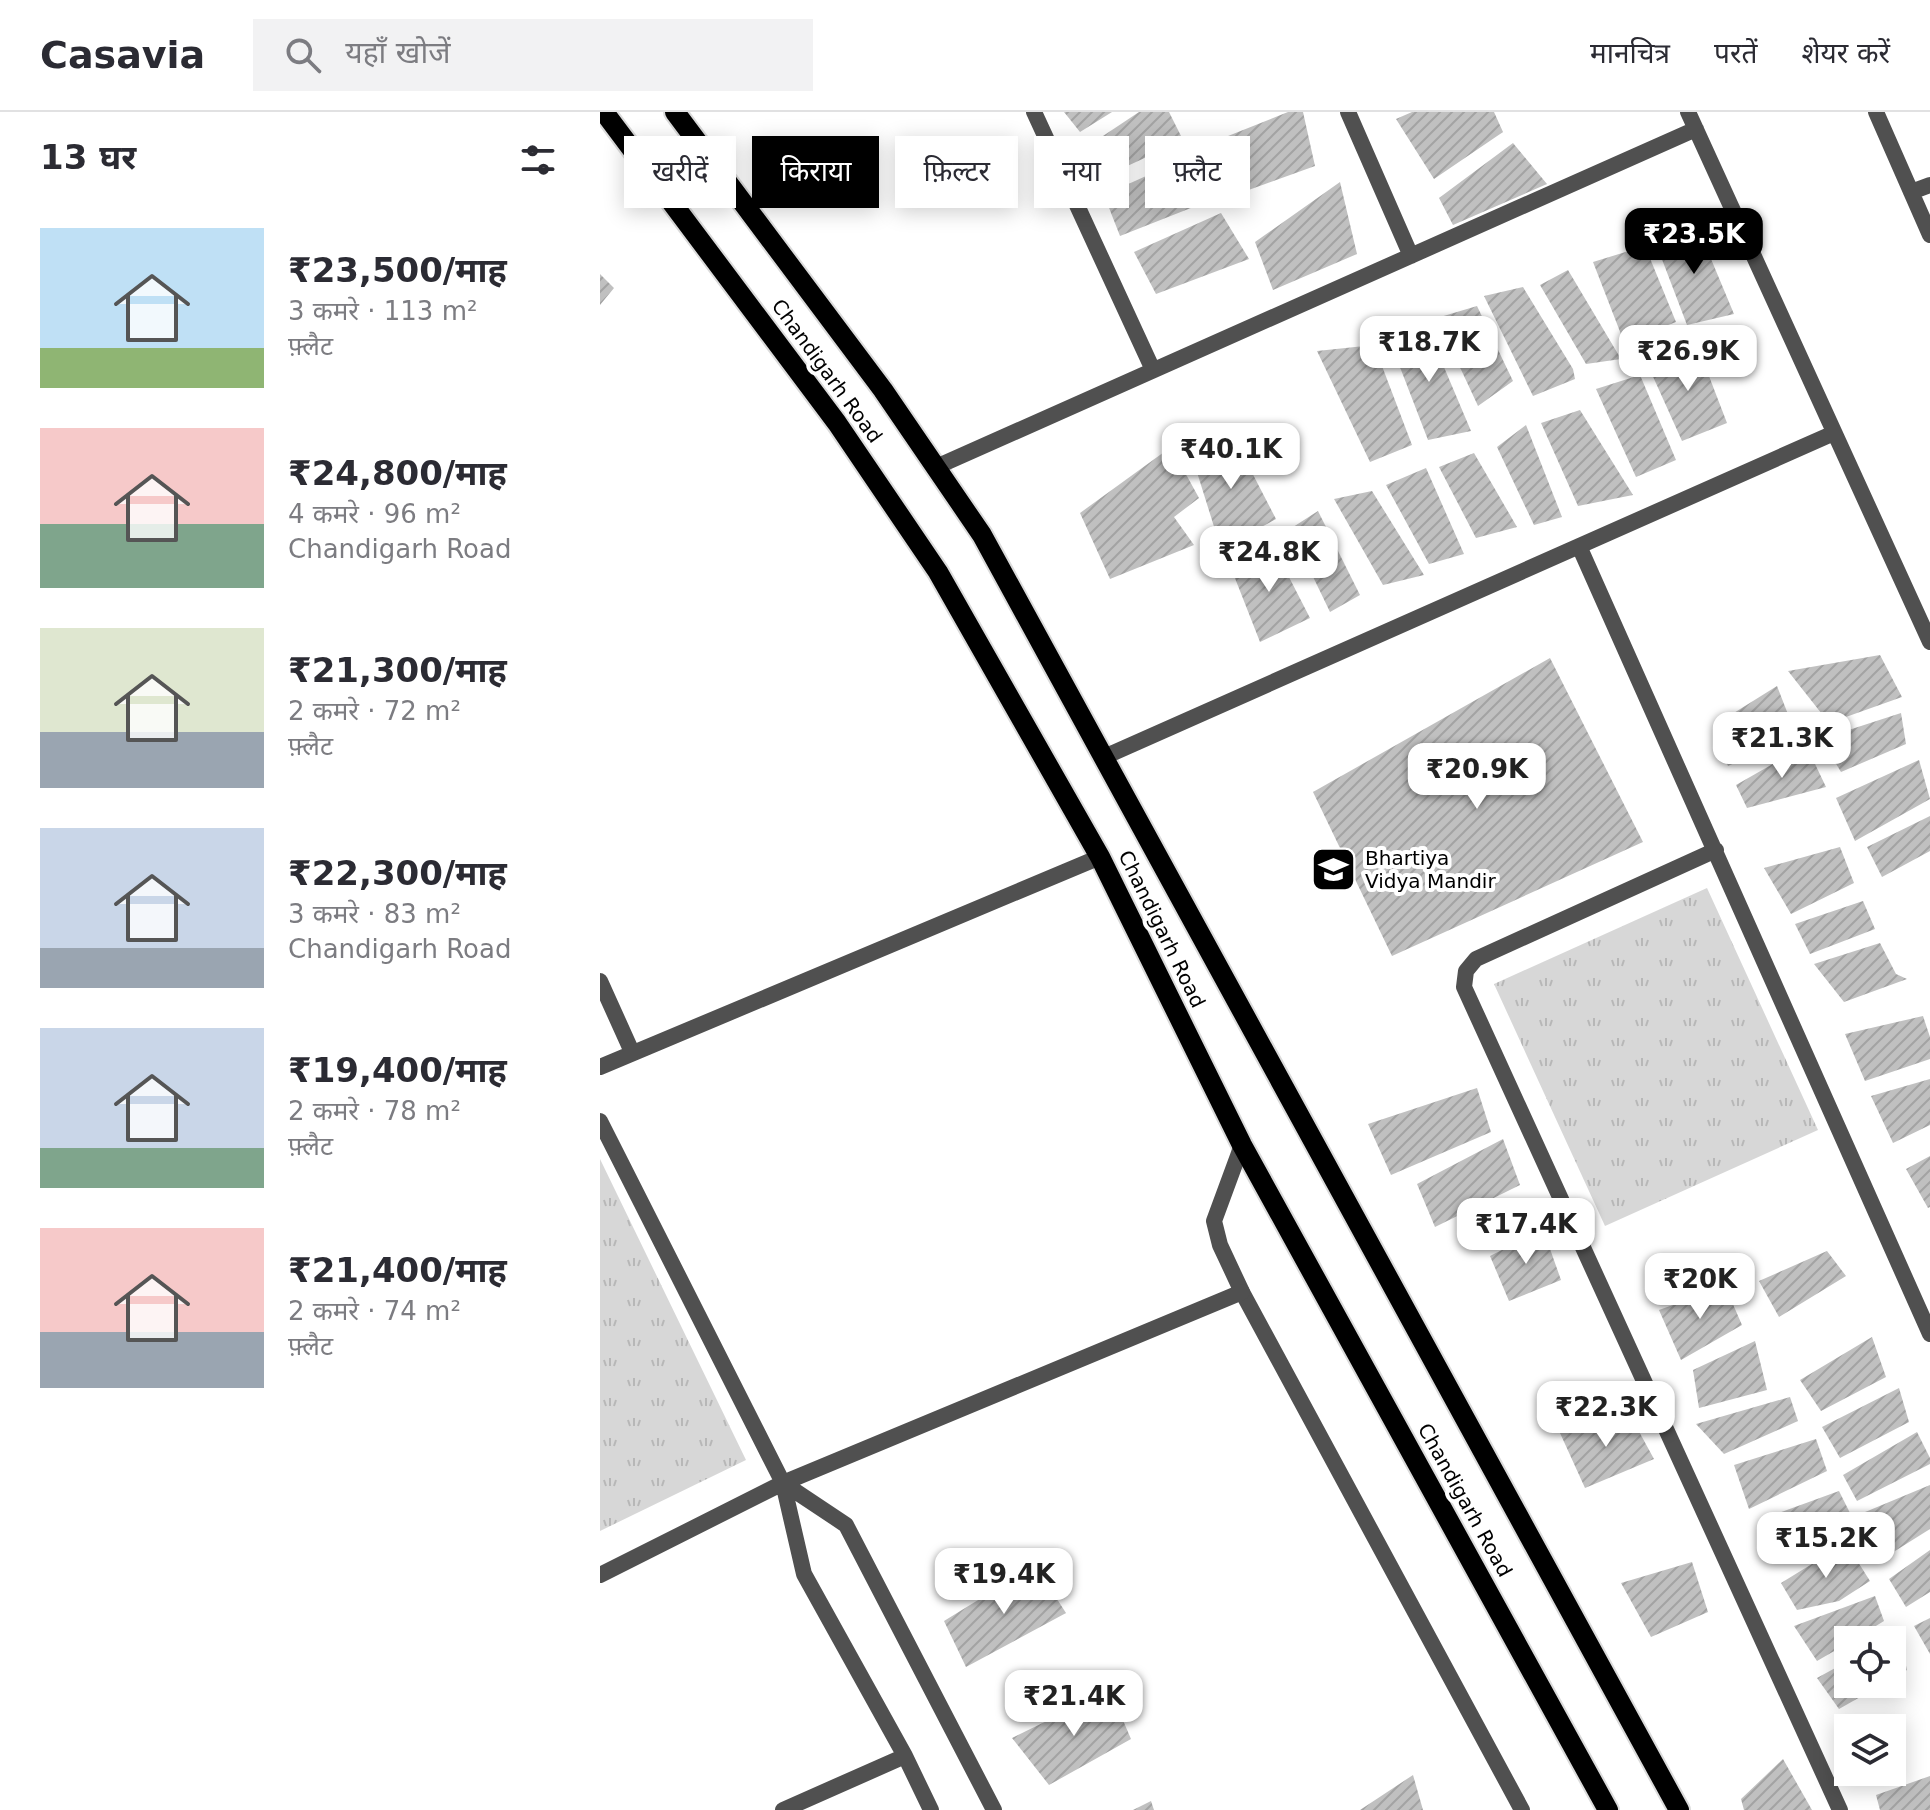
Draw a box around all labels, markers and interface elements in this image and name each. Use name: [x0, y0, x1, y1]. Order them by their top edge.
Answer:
search box: [253, 19, 813, 91]
text: Casavia: [40, 33, 205, 77]
icon: search: [281, 33, 325, 77]
text: यहाँ खोजें: [345, 35, 450, 70]
text: मानचित्र: [1590, 37, 1670, 70]
text: परतें: [1714, 37, 1757, 70]
text: शेयर करें: [1801, 37, 1890, 70]
chip: खरीदें: [624, 136, 736, 208]
chip: किराया: [752, 136, 879, 208]
chip: फ़िल्टर: [895, 136, 1018, 208]
chip: नया: [1034, 136, 1129, 208]
chip: फ़्लैट: [1145, 136, 1250, 208]
text: 13 घर: [40, 137, 136, 177]
icon: filters: [516, 138, 560, 182]
pin: ₹23.5K: [1629, 208, 1759, 276]
text: ₹23.5K: [1643, 219, 1745, 249]
text: ₹23,500/माह: [288, 250, 507, 290]
icon: home: [104, 260, 200, 356]
street label: Chandigarh Road: [767, 294, 887, 448]
text: 3 कमरे · 113 m²: [288, 296, 477, 326]
pin: ₹18.7K: [1364, 316, 1494, 384]
pin: ₹26.9K: [1623, 325, 1753, 393]
text: ₹18.7K: [1378, 327, 1480, 357]
text: फ़्लैट: [288, 331, 333, 361]
text: ₹26.9K: [1637, 336, 1739, 366]
pin: ₹40.1K: [1166, 423, 1296, 491]
text: ₹40.1K: [1180, 434, 1282, 464]
text: ₹24,800/माह: [288, 453, 507, 493]
icon: home: [104, 460, 200, 556]
text: 4 कमरे · 96 m²: [288, 499, 461, 529]
pin: ₹24.8K: [1204, 526, 1334, 594]
text: Chandigarh Road: [288, 534, 511, 564]
text: ₹24.8K: [1218, 537, 1320, 567]
text: ₹21,300/माह: [288, 650, 507, 690]
icon: home: [104, 660, 200, 756]
text: 2 कमरे · 72 m²: [288, 696, 461, 726]
pin: ₹21.3K: [1717, 712, 1847, 780]
text: ₹21.3K: [1731, 723, 1833, 753]
text: फ़्लैट: [288, 731, 333, 761]
pin: ₹20.9K: [1412, 743, 1542, 811]
text: ₹20.9K: [1426, 754, 1528, 784]
school or university icon: Bhartiya Vidya Mandir: [1310, 845, 1358, 893]
street label: Chandigarh Road: [1114, 846, 1210, 1012]
place label: Bhartiya Vidya Mandir: [1365, 846, 1496, 893]
text: ₹22,300/माह: [288, 853, 507, 893]
icon: home: [104, 860, 200, 956]
text: 3 कमरे · 83 m²: [288, 899, 461, 929]
text: Chandigarh Road: [288, 934, 511, 964]
text: ₹19,400/माह: [288, 1050, 507, 1090]
icon: home: [104, 1060, 200, 1156]
text: 2 कमरे · 78 m²: [288, 1096, 461, 1126]
text: फ़्लैट: [288, 1131, 333, 1161]
pin: ₹17.4K: [1461, 1198, 1591, 1266]
text: ₹17.4K: [1475, 1209, 1577, 1239]
text: ₹21,400/माह: [288, 1250, 507, 1290]
pin: ₹20K: [1653, 1253, 1747, 1321]
icon: home: [104, 1260, 200, 1356]
text: ₹20K: [1663, 1264, 1737, 1294]
text: 2 कमरे · 74 m²: [288, 1296, 461, 1326]
text: फ़्लैट: [288, 1331, 333, 1361]
pin: ₹22.3K: [1541, 1381, 1671, 1449]
text: ₹22.3K: [1555, 1392, 1657, 1422]
street label: Chandigarh Road: [1413, 1419, 1517, 1581]
pin: ₹15.2K: [1761, 1512, 1891, 1580]
text: ₹15.2K: [1775, 1523, 1877, 1553]
pin: ₹19.4K: [939, 1548, 1069, 1616]
text: ₹19.4K: [953, 1559, 1055, 1589]
map controls: [1834, 1626, 1906, 1786]
button: locate: [1834, 1626, 1906, 1698]
pin: ₹21.4K: [1009, 1670, 1139, 1738]
text: ₹21.4K: [1023, 1681, 1125, 1711]
button: layers: [1834, 1714, 1906, 1786]

